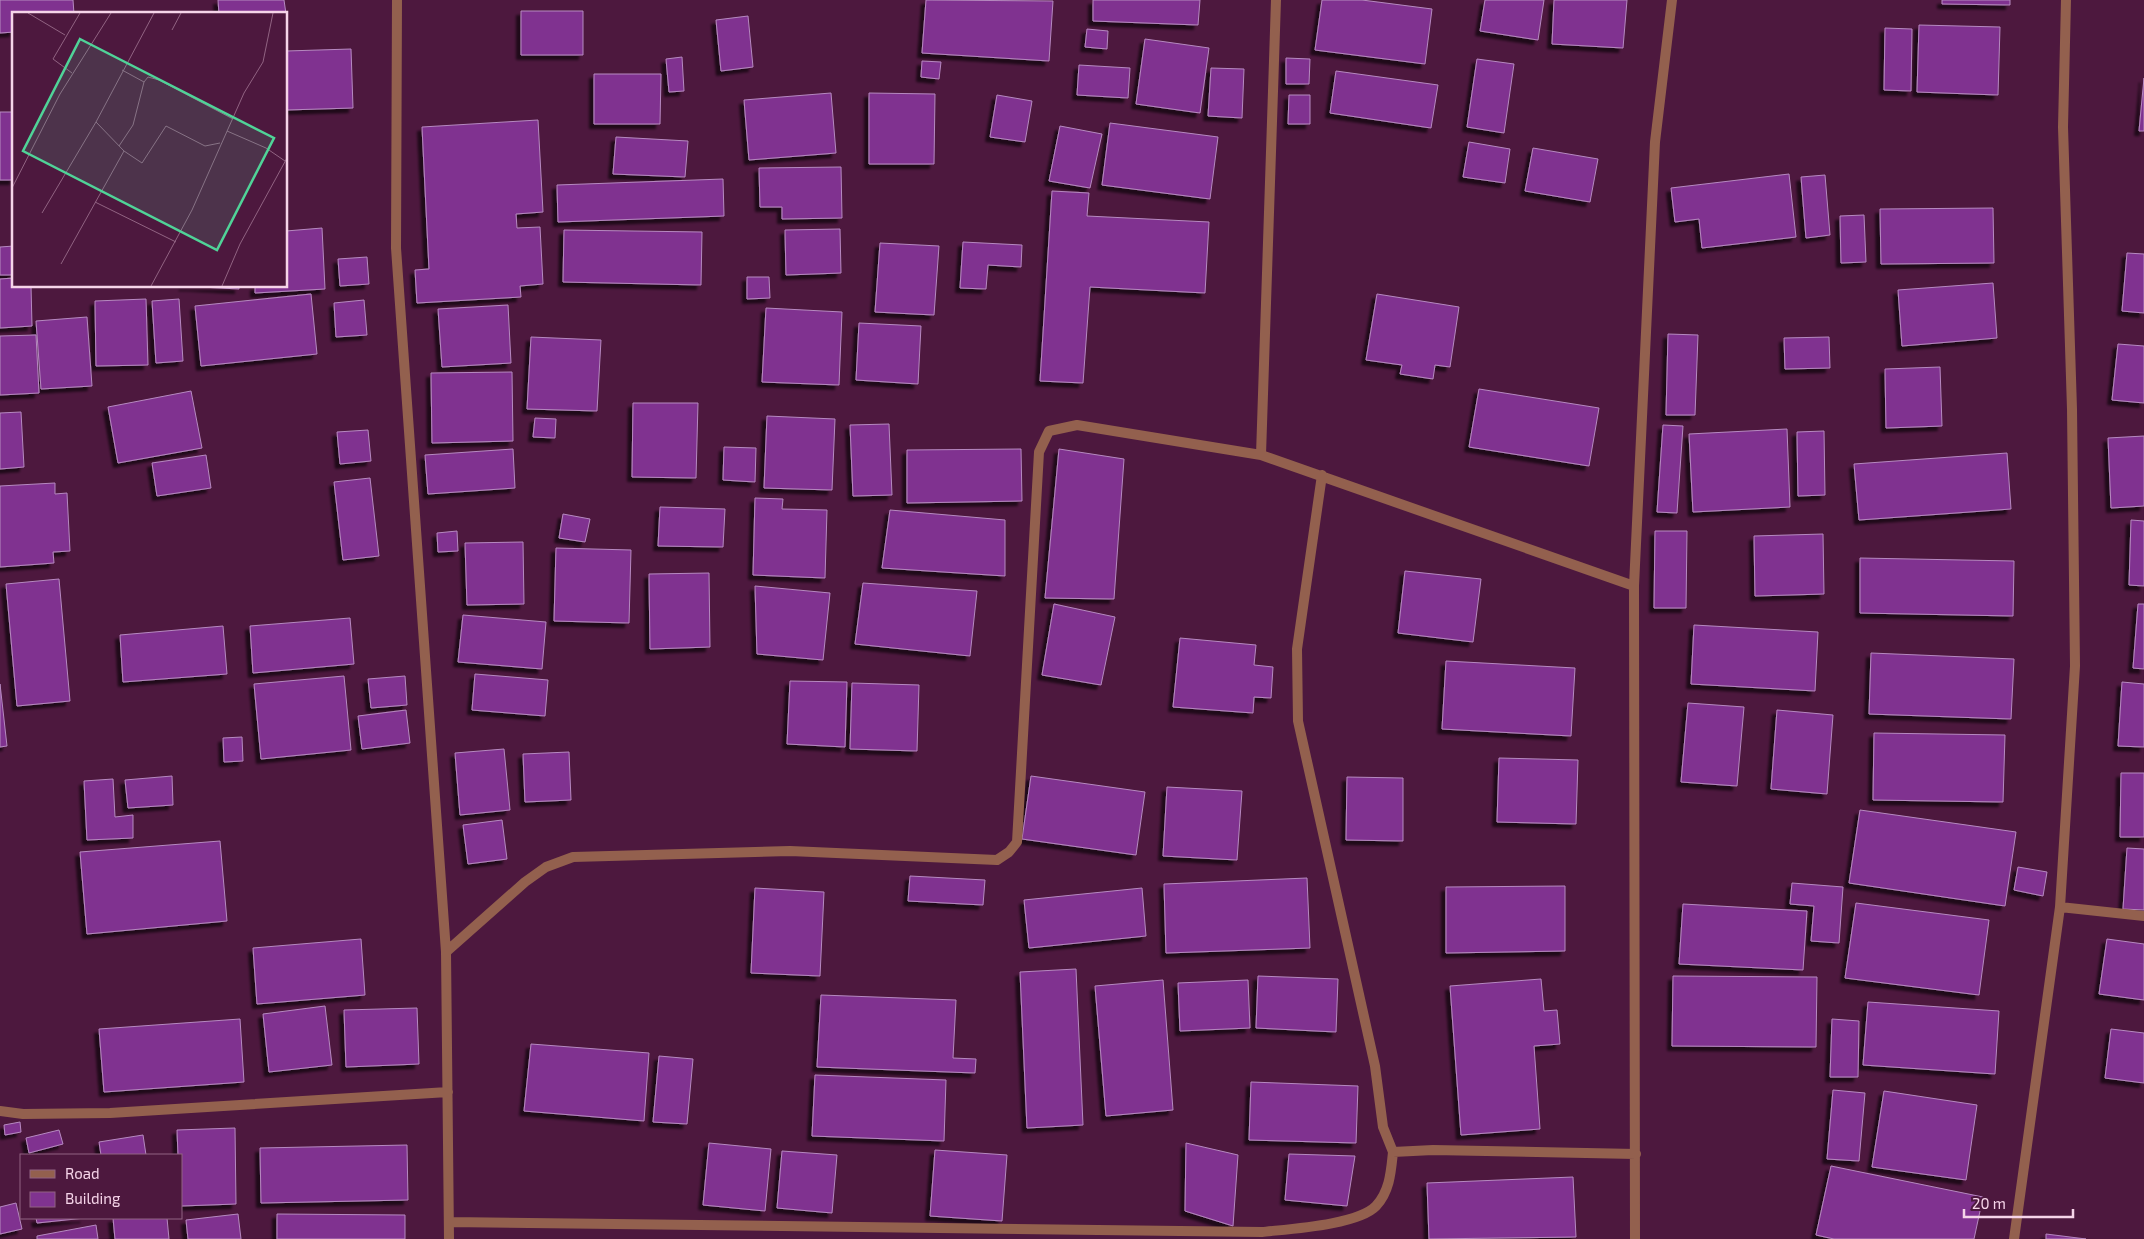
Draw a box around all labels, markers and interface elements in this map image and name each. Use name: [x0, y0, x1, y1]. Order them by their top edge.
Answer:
inset map: [12, 12, 288, 288]
legend: [20, 1154, 182, 1219]
text: Road: [65, 1164, 100, 1182]
scale bar: [1964, 1186, 2073, 1218]
text: Building: [65, 1189, 121, 1207]
text: 20 m: [1972, 1194, 2006, 1212]

